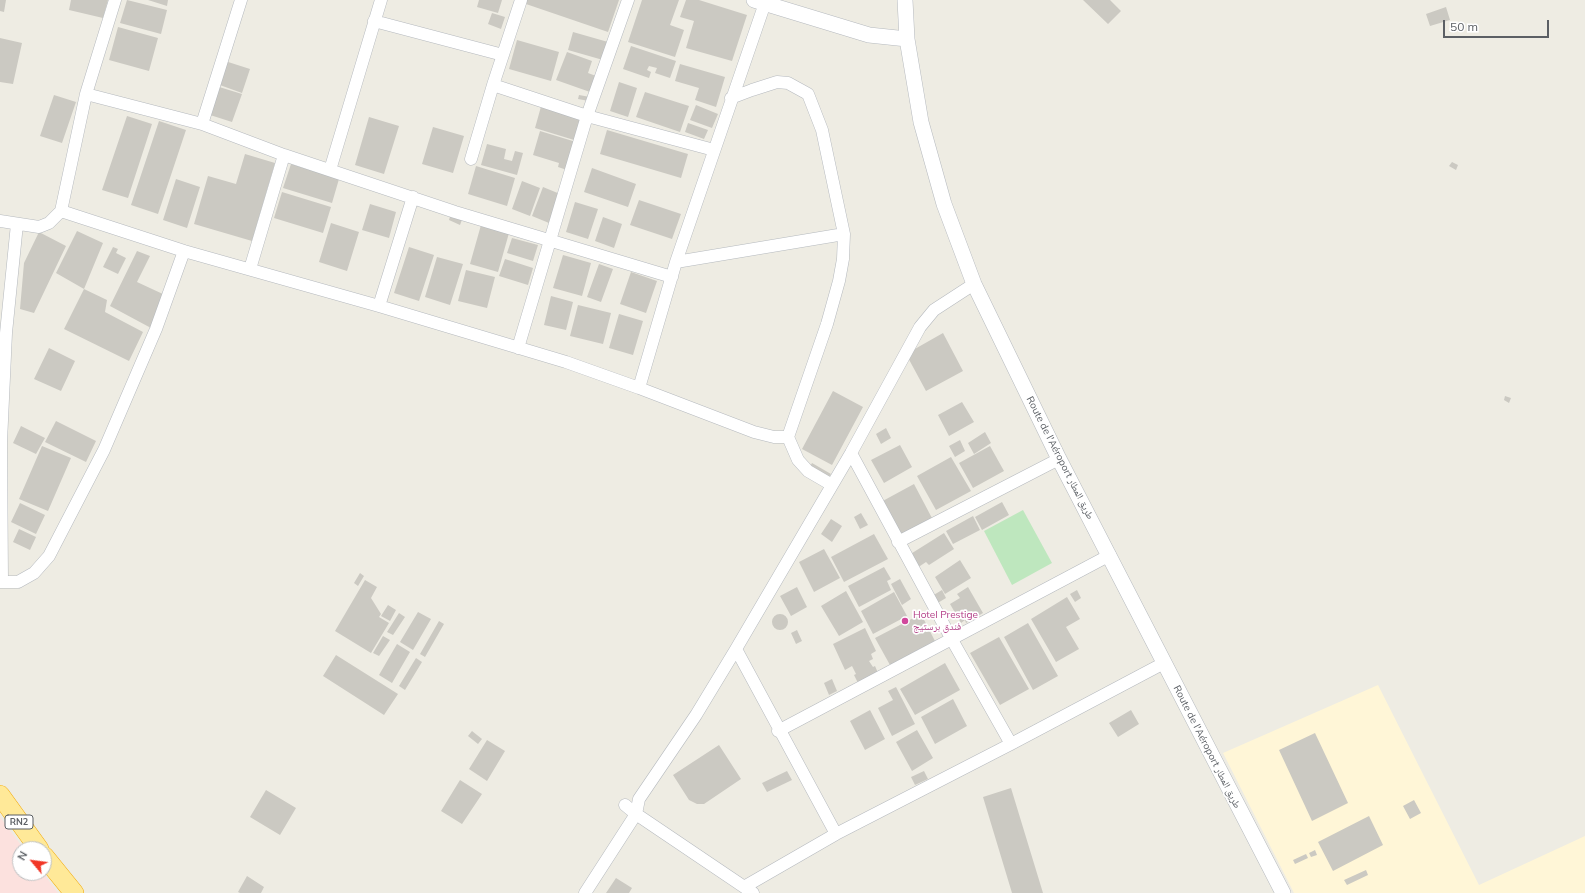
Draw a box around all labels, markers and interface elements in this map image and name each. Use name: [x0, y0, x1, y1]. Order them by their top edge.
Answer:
scale bar: [1445, 12, 1551, 38]
text: 50 m: [1450, 19, 1478, 34]
street label: Route de l'Aéroport طريق المطار: [1024, 394, 1096, 522]
place label: Hotel Prestige فندق برستيج: [913, 609, 978, 632]
marker: Hotel Prestige فندق برستيج: [900, 616, 910, 626]
street label: Route de l'Aéroport طريق المطار: [1171, 683, 1243, 811]
road number: RN2: [5, 815, 33, 829]
north arrow: [12, 841, 52, 881]
text: N: [14, 849, 31, 863]

